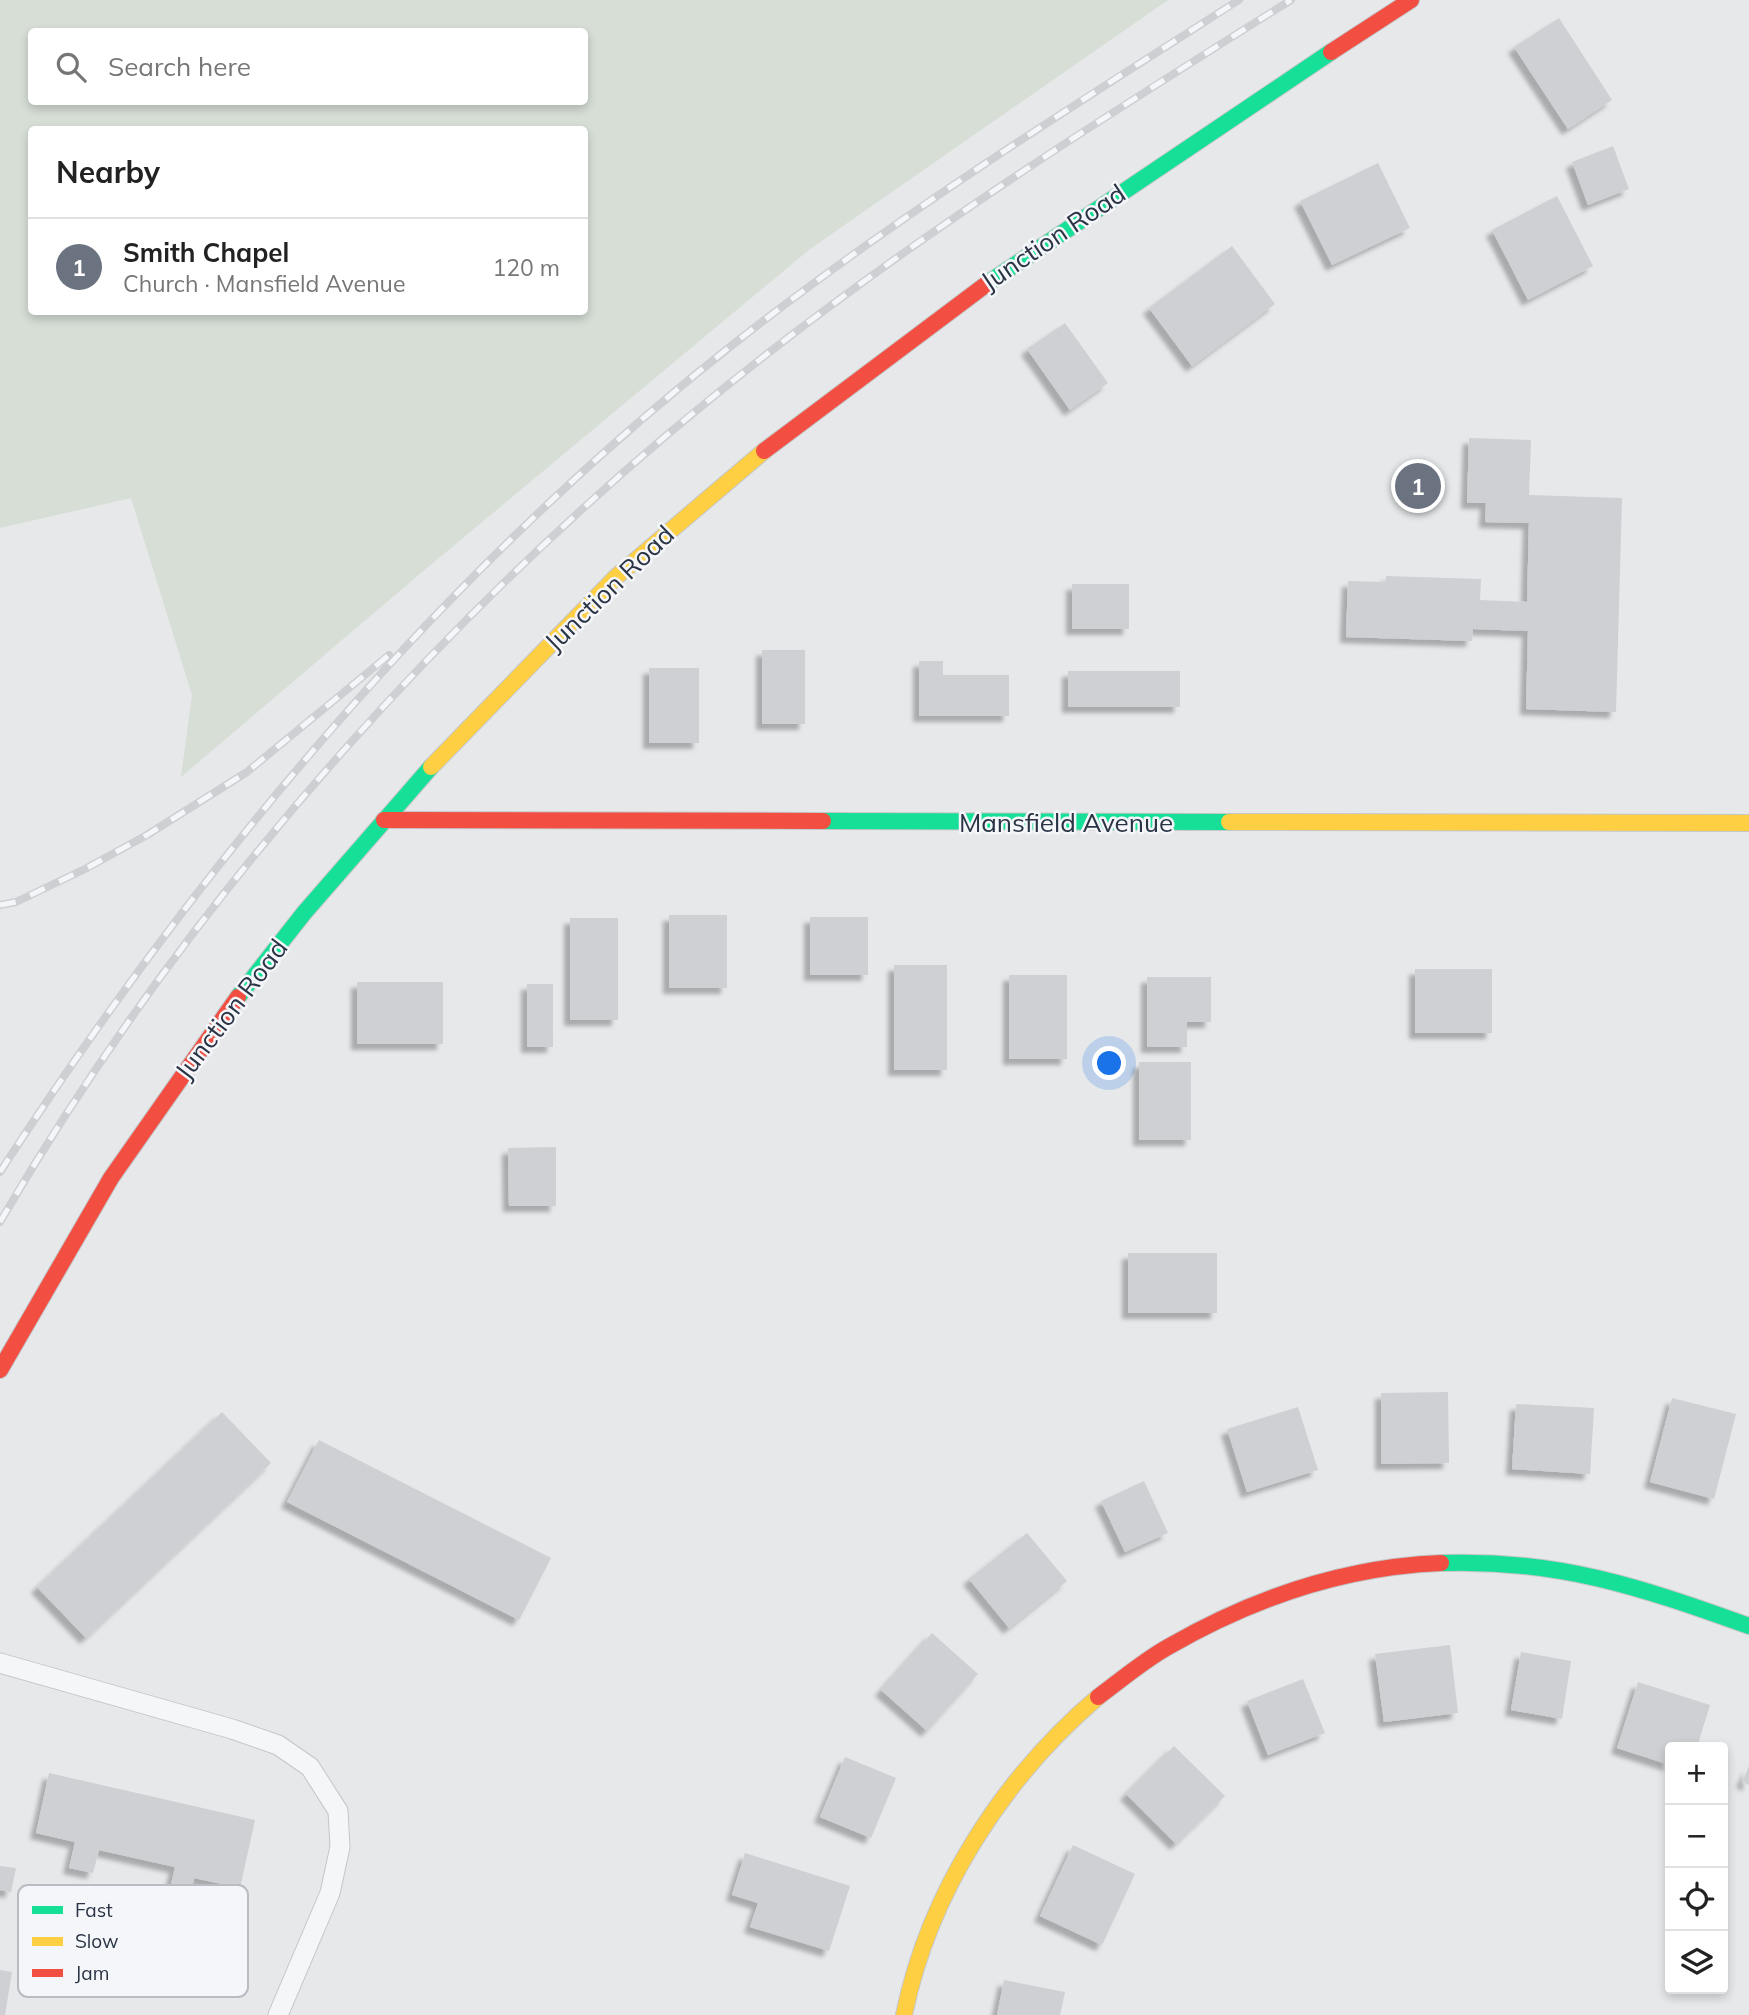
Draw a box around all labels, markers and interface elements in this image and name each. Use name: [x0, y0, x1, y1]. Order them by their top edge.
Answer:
search box: [28, 28, 588, 105]
icon: search: [52, 48, 90, 86]
text: Search here: [108, 50, 251, 83]
text: Nearby: [56, 153, 160, 191]
street label: Junction Road: [974, 176, 1132, 298]
text: Smith Chapel: [123, 236, 289, 269]
text: 1: [72, 253, 86, 282]
text: 120 m: [492, 253, 560, 282]
text: Church · Mansfield Avenue: [123, 269, 405, 298]
pin: 1: [1395, 460, 1441, 512]
street label: Junction Road: [537, 518, 681, 658]
street label: Mansfield Avenue: [959, 806, 1173, 839]
street label: Junction Road: [167, 932, 295, 1086]
your location: [1092, 1046, 1126, 1080]
map controls: [1665, 1742, 1728, 1994]
button: +: [1665, 1742, 1728, 1805]
button: −: [1665, 1805, 1728, 1868]
button: locate: [1665, 1868, 1728, 1931]
legend: [18, 1885, 248, 1997]
text: Fast: [75, 1898, 113, 1922]
text: Slow: [75, 1929, 119, 1953]
button: layers: [1665, 1931, 1728, 1994]
text: Jam: [75, 1961, 109, 1985]

